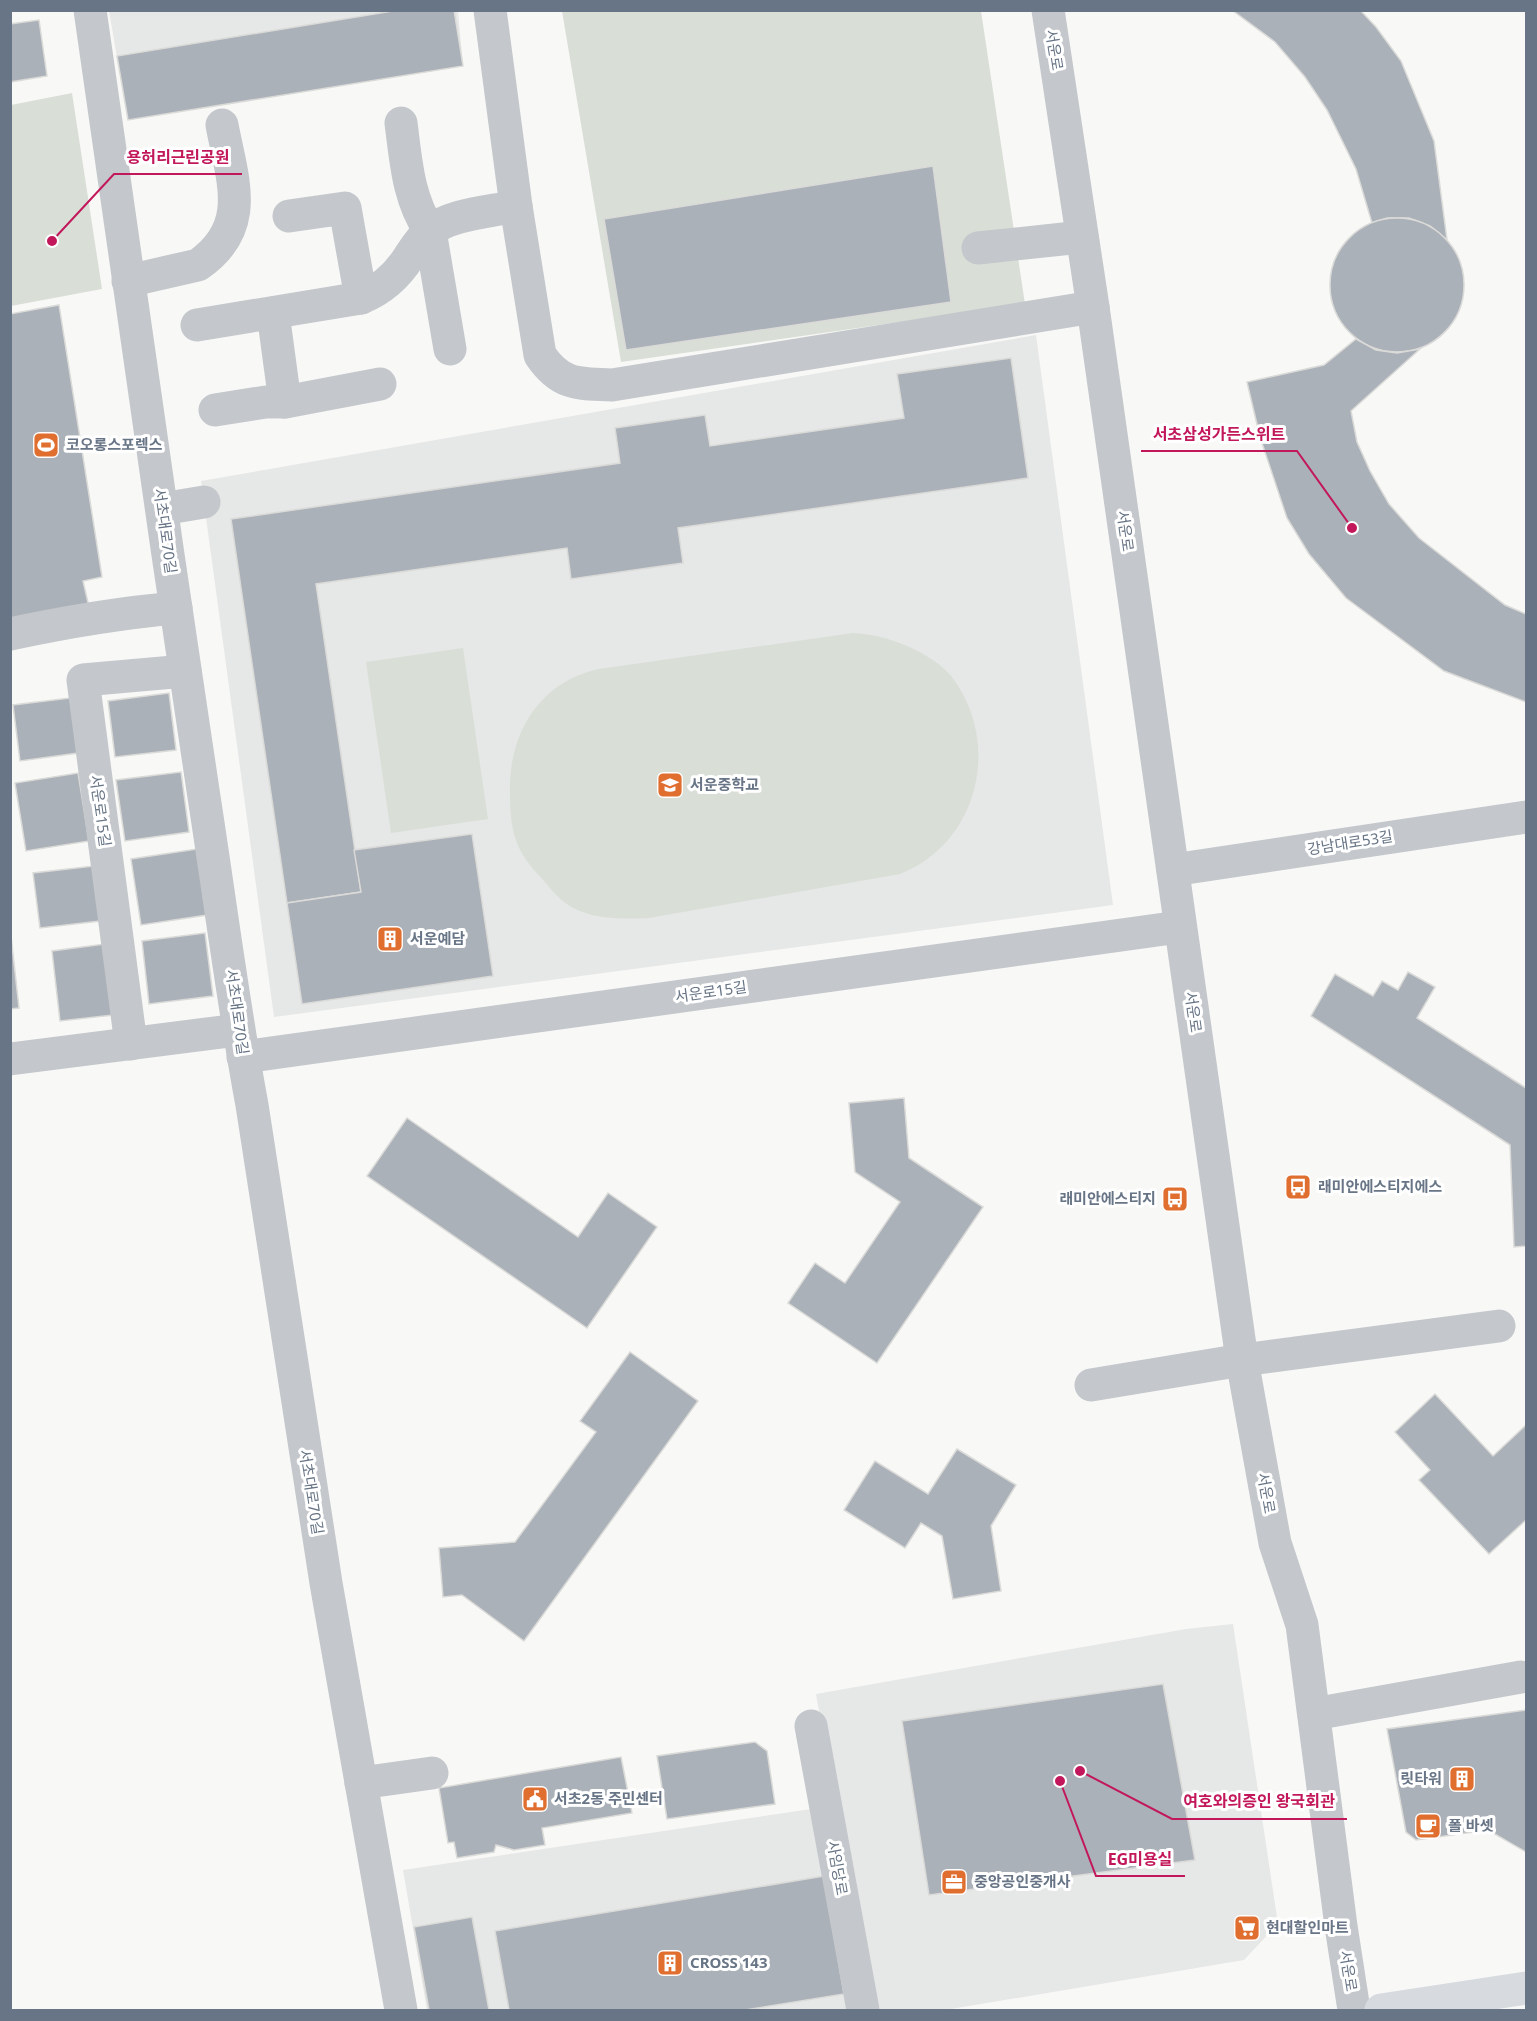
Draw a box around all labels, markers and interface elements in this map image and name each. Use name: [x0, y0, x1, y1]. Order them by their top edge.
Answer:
street label: 서운로: [1042, 28, 1068, 72]
callout: 용허리근린공원: [114, 140, 242, 174]
text: 용허리근린공원: [126, 146, 230, 168]
callout: 서초삼성가든스위트: [1141, 417, 1297, 451]
text: 서초삼성가든스위트: [1153, 423, 1286, 445]
sports icon: 코오롱스포렉스: [31, 430, 61, 460]
place label: 코오롱스포렉스: [66, 434, 163, 454]
street label: 서초대로70길: [150, 487, 182, 575]
street label: 서운로: [1113, 509, 1139, 553]
school or university icon: 서운중학교: [655, 770, 685, 800]
street label: 서운로15길: [86, 774, 116, 848]
place label: 서운중학교: [690, 774, 759, 794]
street label: 강남대로53길: [1306, 825, 1394, 859]
building icon: 서운예담: [375, 924, 405, 954]
place label: 서운예담: [410, 928, 465, 948]
street label: 서초대로70길: [222, 968, 254, 1056]
street label: 서운로15길: [674, 976, 748, 1006]
street label: 서운로: [1181, 990, 1207, 1034]
bus stop icon: 래미안에스티지에스: [1283, 1172, 1313, 1202]
place label: 래미안에스티지에스: [1318, 1176, 1442, 1196]
bus stop icon: 래미안에스티지: [1160, 1184, 1190, 1214]
place label: 래미안에스티지: [1059, 1188, 1156, 1208]
street label: 서초대로70길: [295, 1448, 329, 1536]
street label: 서운로: [1254, 1471, 1280, 1515]
building icon: 릿타워: [1447, 1764, 1477, 1794]
place label: 릿타워: [1401, 1768, 1442, 1788]
public building icon: 서초2동 주민센터: [520, 1784, 550, 1814]
callout: 여호와의증인 왕국회관: [1172, 1785, 1347, 1819]
place label: 서초2동 주민센터: [554, 1788, 663, 1808]
text: 여호와의증인 왕국회관: [1183, 1790, 1335, 1812]
cafe icon: 폴 바셋: [1413, 1811, 1443, 1841]
place label: 폴 바셋: [1448, 1815, 1494, 1835]
street label: 사임당로: [823, 1839, 853, 1897]
callout: EG미용실: [1096, 1842, 1185, 1876]
text: EG미용실: [1108, 1848, 1172, 1870]
office icon: 중앙공인중개사: [939, 1867, 969, 1897]
place label: 중앙공인중개사: [974, 1871, 1071, 1891]
supermarket icon: 현대할인마트: [1232, 1913, 1262, 1943]
place label: 현대할인마트: [1266, 1917, 1349, 1937]
building icon: CROSS 143: [655, 1948, 685, 1978]
street label: 서운로: [1336, 1949, 1362, 1993]
place label: CROSS 143: [690, 1952, 768, 1972]

